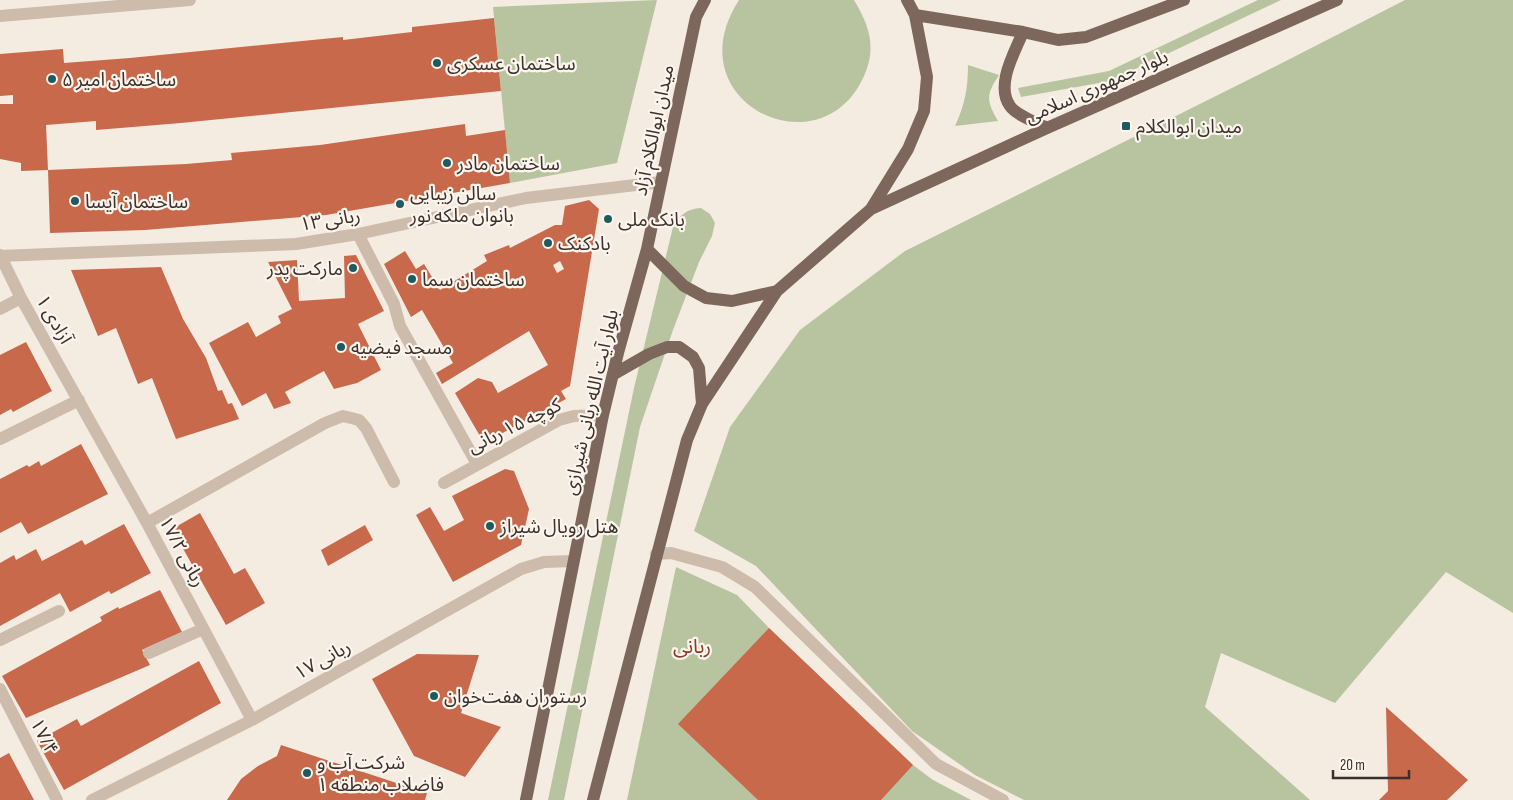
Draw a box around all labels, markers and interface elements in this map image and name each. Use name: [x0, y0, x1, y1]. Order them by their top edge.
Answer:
street label: بلوار جمهوری اسلامی: [1021, 45, 1172, 129]
place label: ساختمان عسکری: [447, 53, 576, 76]
marker: ساختمان عسکری: [431, 57, 443, 69]
street label: میدان ابوالکلام آزاد: [629, 63, 682, 198]
place label: ساختمان امیر ۵: [62, 69, 176, 92]
marker: ساختمان امیر ۵: [46, 73, 58, 85]
place label: میدان ابوالکلام: [1136, 116, 1242, 141]
marker: میدان ابوالکلام: [1120, 120, 1132, 132]
place label: ساختمان مادر: [456, 153, 560, 176]
marker: ساختمان مادر: [441, 157, 453, 169]
place label: سالن زیبایی بانوان ملکه نور: [409, 183, 514, 228]
place label: ساختمان آیسا: [85, 191, 188, 214]
marker: ساختمان آیسا: [69, 195, 81, 207]
marker: سالن زیبایی بانوان ملکه نور: [394, 198, 406, 210]
street label: ربانی ۱۳: [298, 204, 362, 237]
place label: بانک ملی: [618, 209, 685, 232]
marker: بانک ملی: [602, 213, 614, 225]
place label: بادکنک: [558, 233, 611, 256]
marker: بادکنک: [542, 237, 554, 249]
place label: مارکت پدر: [266, 258, 343, 281]
marker: مارکت پدر: [347, 262, 359, 274]
place label: ساختمان سما: [422, 269, 525, 292]
marker: ساختمان سما: [406, 273, 418, 285]
street label: آزادی ۱: [31, 291, 78, 350]
street label: بلوار آیت الله ربانی شیرازی: [559, 307, 624, 497]
place label: مسجد فیضیه: [351, 337, 452, 360]
marker: مسجد فیضیه: [335, 341, 347, 353]
street label: کوچه ۱۵ ربانی: [464, 393, 566, 459]
street label: ربانی ۱۷/۲: [153, 512, 210, 591]
place label: هتل رویال شیراز: [499, 516, 618, 539]
marker: هتل رویال شیراز: [484, 520, 496, 532]
street label: ربانی ۱۷: [291, 635, 355, 685]
district label: ربانی: [673, 635, 711, 659]
place label: رستوران هفت‌خوان: [444, 686, 587, 709]
marker: رستوران هفت‌خوان: [428, 690, 440, 702]
street label: ۱۷/۴: [25, 714, 63, 759]
scale bar: [1333, 748, 1409, 780]
place label: شرکت آب و فاضلاب منطقه ۱: [317, 752, 444, 797]
text: 20 m: [1340, 756, 1365, 775]
marker: شرکت آب و فاضلاب منطقه ۱: [301, 767, 313, 779]

